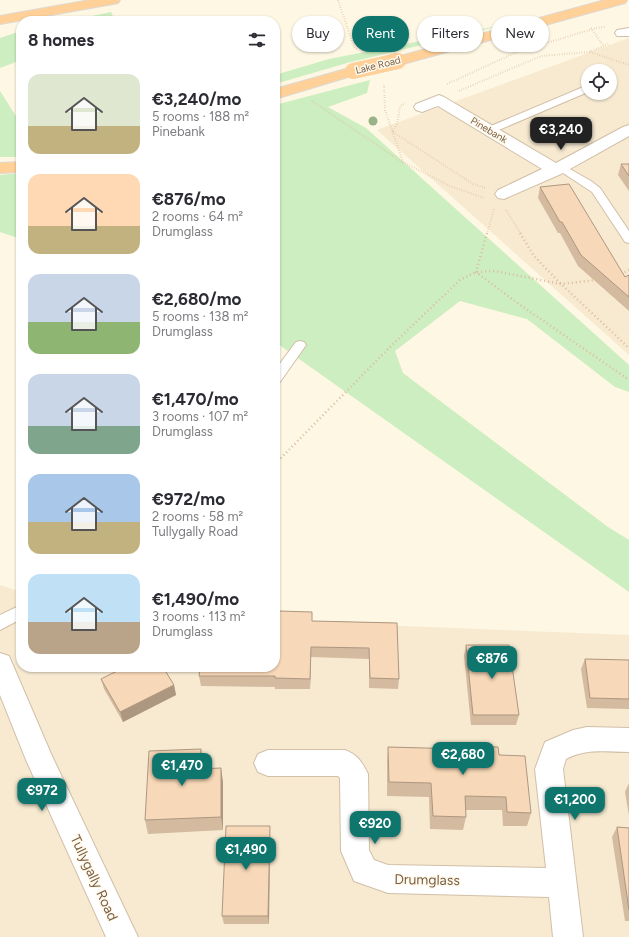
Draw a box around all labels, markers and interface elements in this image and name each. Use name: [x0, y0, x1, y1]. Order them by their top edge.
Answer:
chip: Buy: [292, 16, 344, 52]
chip: Rent: [352, 16, 409, 52]
chip: Filters: [417, 16, 483, 52]
chip: New: [491, 16, 549, 52]
icon: filters: [246, 29, 268, 51]
text: 8 homes: [28, 30, 94, 50]
street label: Lake Road: [354, 53, 402, 77]
map controls: [581, 64, 617, 100]
button: locate: [581, 64, 617, 100]
text: €3,240/mo: [152, 89, 241, 109]
icon: home: [60, 90, 108, 138]
text: 5 rooms · 188 m²: [152, 109, 249, 124]
street label: Pinebank: [468, 114, 510, 146]
pin: €3,240: [528, 117, 594, 151]
text: €3,240: [539, 122, 583, 137]
text: Pinebank: [152, 124, 205, 139]
text: €876/mo: [152, 189, 226, 209]
icon: home: [60, 190, 108, 238]
text: 2 rooms · 64 m²: [152, 209, 243, 224]
text: Drumglass: [152, 224, 213, 239]
text: €2,680/mo: [152, 289, 241, 309]
icon: home: [60, 290, 108, 338]
text: 5 rooms · 138 m²: [152, 309, 248, 324]
text: Drumglass: [152, 324, 213, 339]
text: €1,470/mo: [152, 389, 239, 409]
icon: home: [60, 390, 108, 438]
text: 3 rooms · 107 m²: [152, 409, 248, 424]
text: Drumglass: [152, 424, 213, 439]
text: €972/mo: [152, 489, 225, 509]
icon: home: [60, 490, 108, 538]
text: 2 rooms · 58 m²: [152, 509, 243, 524]
text: Tullygally Road: [152, 524, 238, 539]
text: €1,490/mo: [152, 589, 239, 609]
icon: home: [60, 590, 108, 638]
text: 3 rooms · 113 m²: [152, 609, 245, 624]
text: Drumglass: [152, 624, 213, 639]
pin: €876: [468, 646, 516, 680]
text: €876: [476, 651, 508, 666]
pin: €2,680: [430, 742, 496, 776]
text: €2,680: [441, 747, 485, 762]
pin: €1,470: [149, 753, 215, 787]
text: €1,470: [161, 758, 203, 773]
pin: €972: [18, 778, 66, 812]
text: €972: [26, 783, 58, 798]
pin: €1,200: [542, 787, 608, 821]
text: €1,200: [554, 792, 596, 807]
pin: €920: [351, 811, 399, 845]
text: €920: [359, 816, 391, 831]
street label: Tullygally Road: [67, 832, 121, 924]
pin: €1,490: [213, 837, 279, 871]
text: €1,490: [225, 842, 267, 857]
street label: Drumglass: [394, 871, 460, 889]

